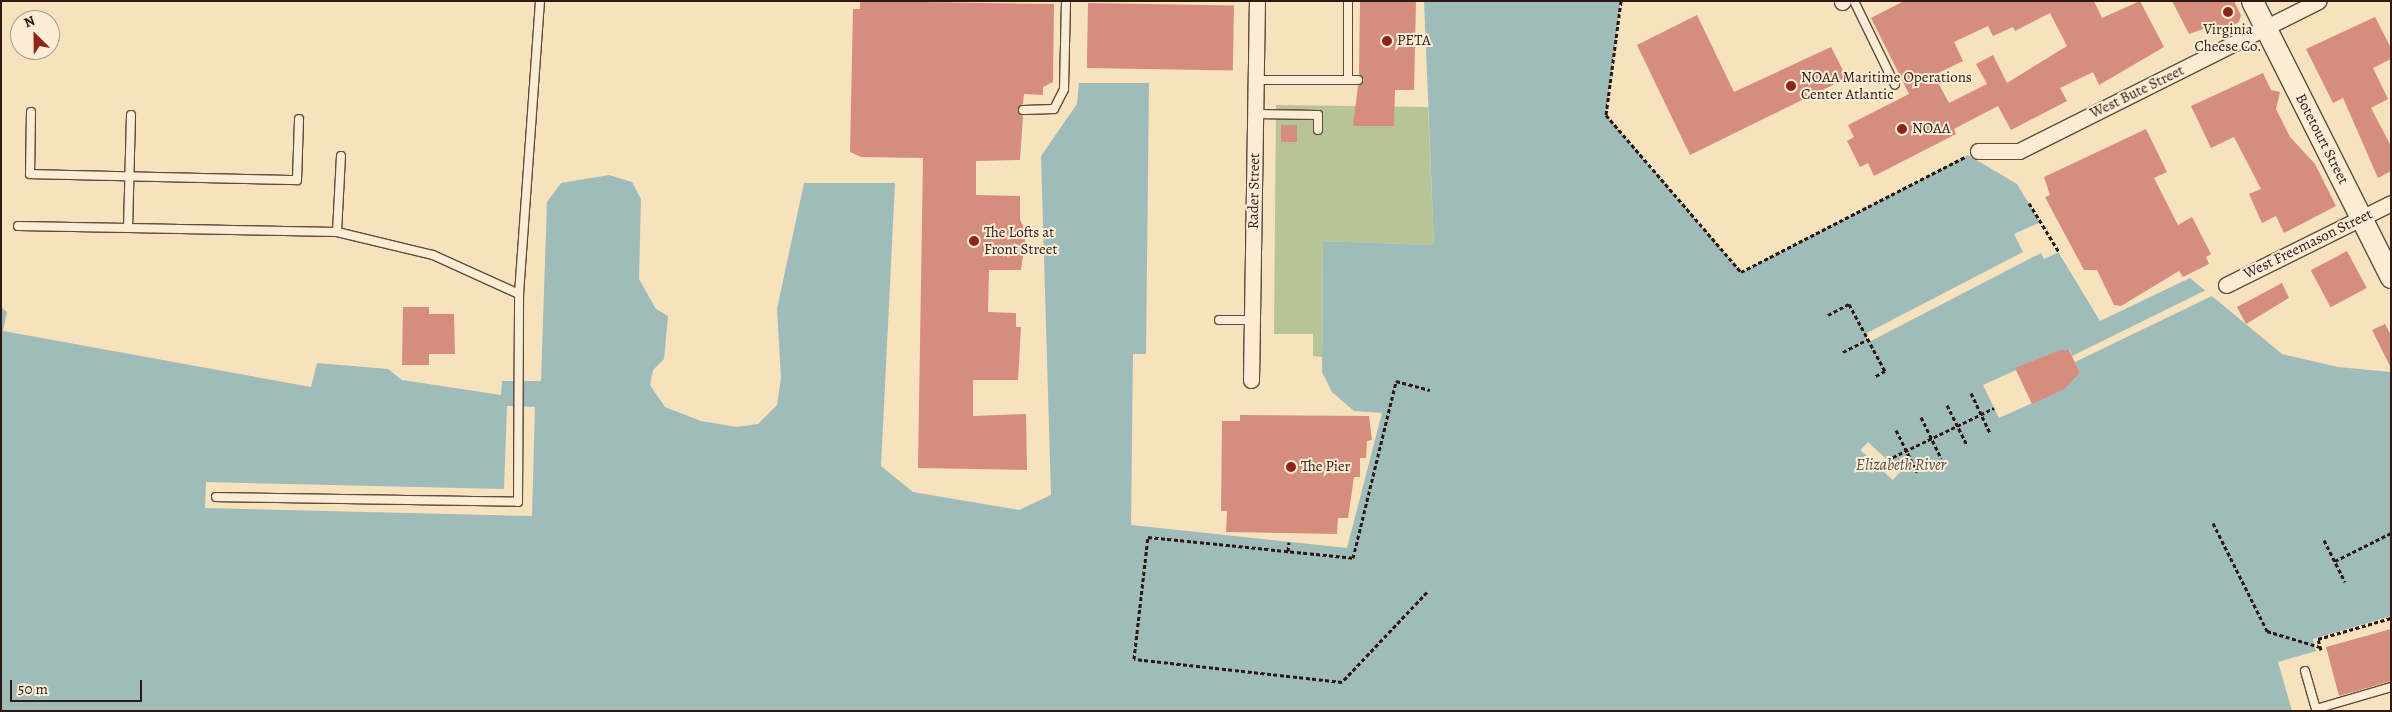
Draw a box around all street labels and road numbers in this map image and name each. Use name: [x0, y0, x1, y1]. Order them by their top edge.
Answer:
street label: West Bute Street: [2087, 62, 2187, 122]
street label: Botetourt Street: [2292, 91, 2352, 187]
street label: Rader Street: [1244, 153, 1264, 229]
street label: West Freemason Street: [2241, 205, 2375, 283]

